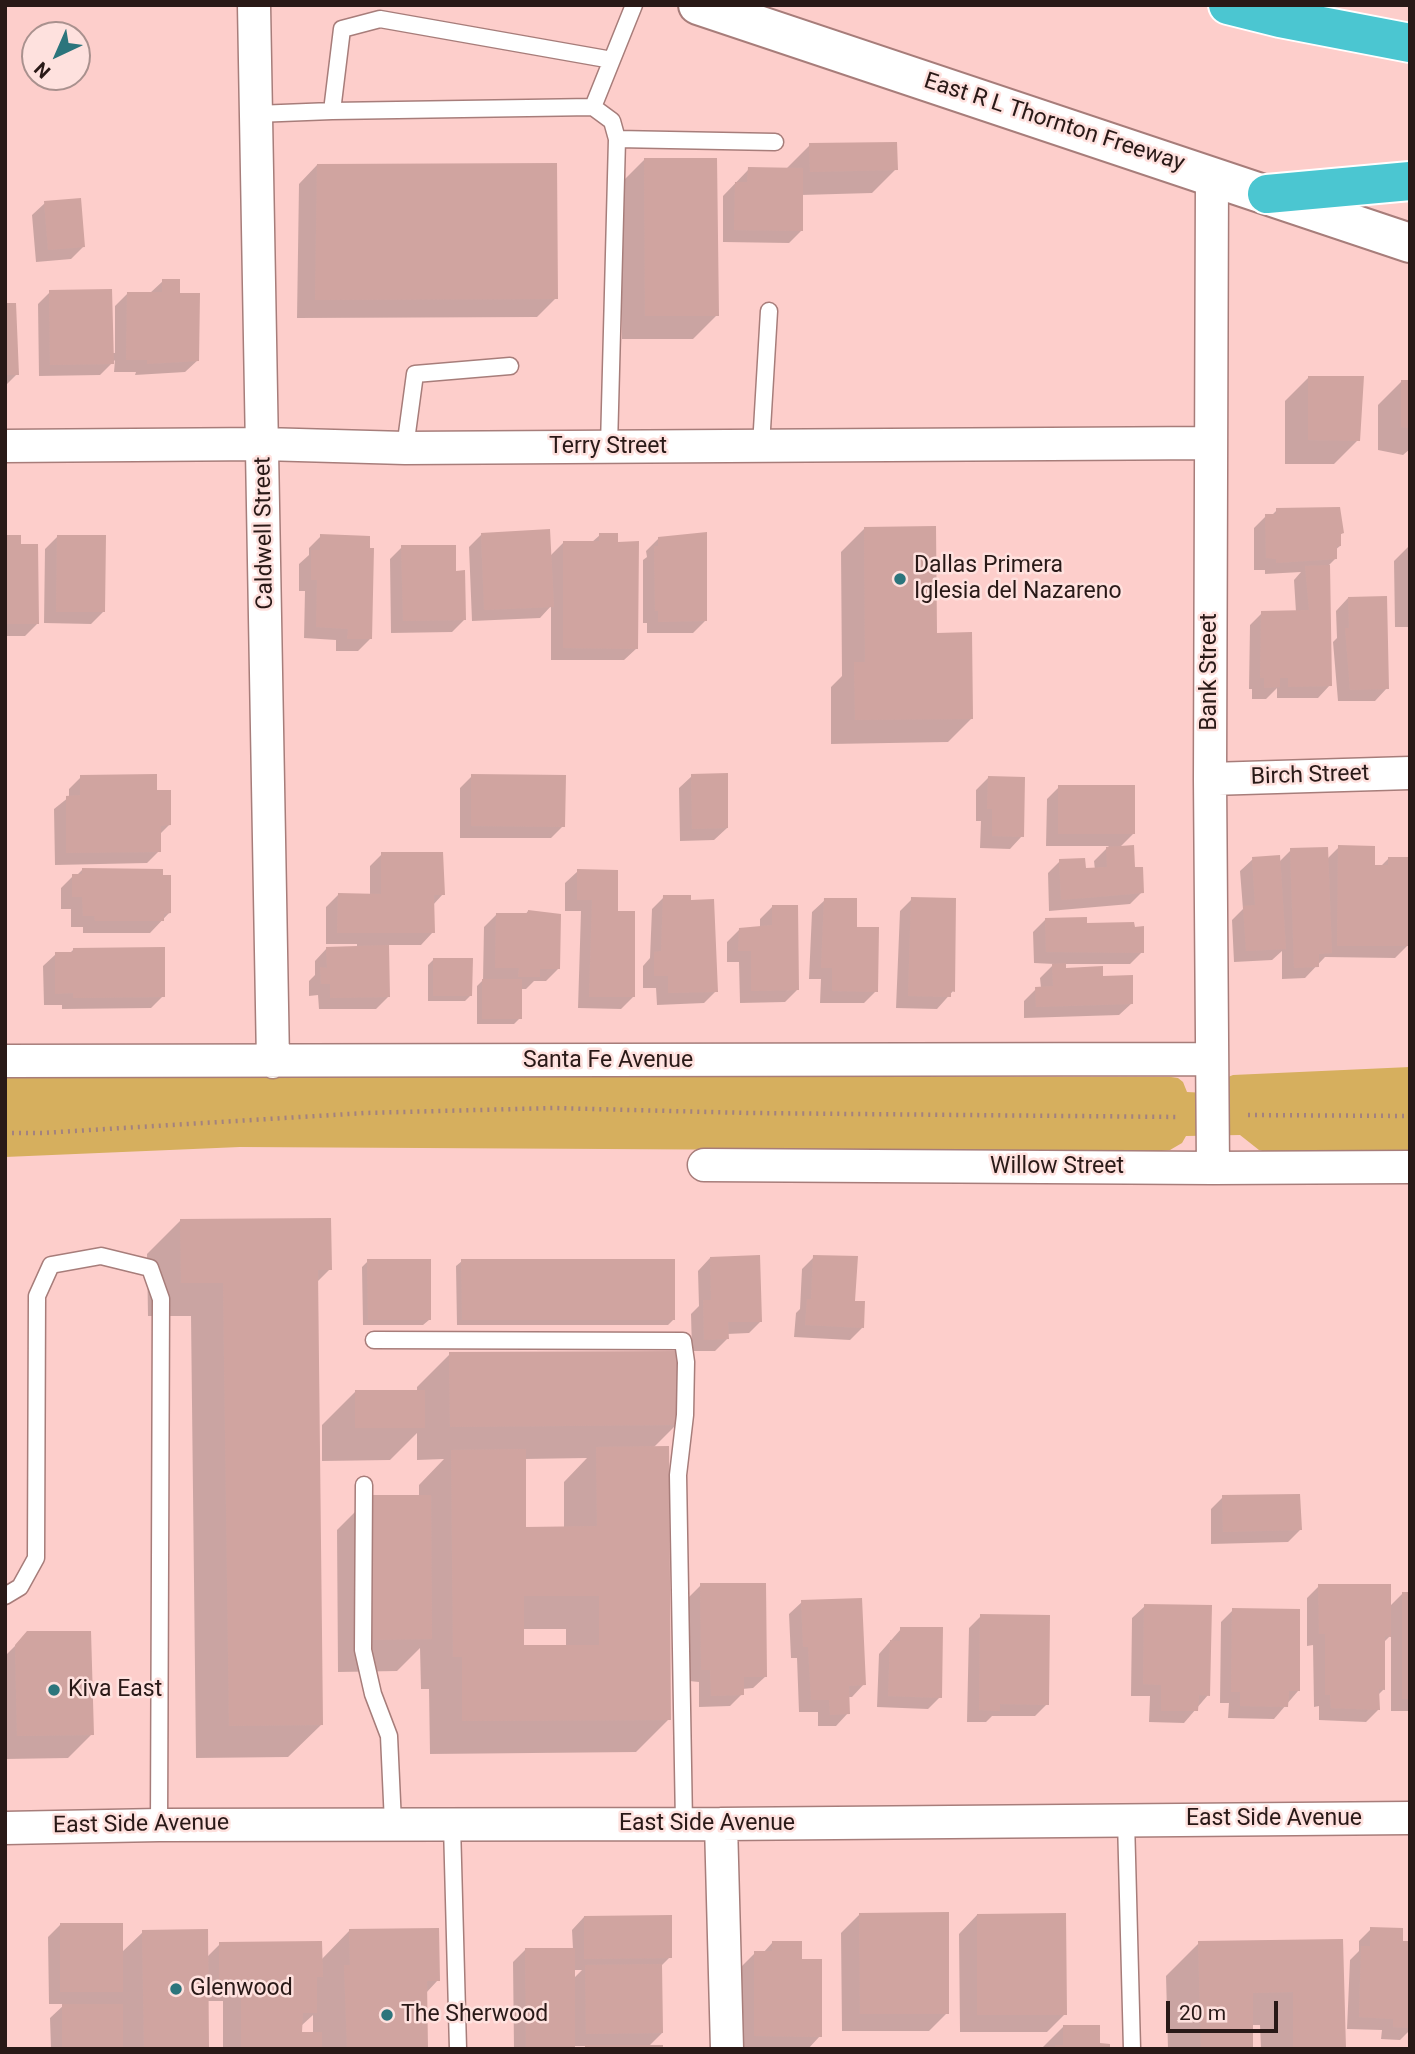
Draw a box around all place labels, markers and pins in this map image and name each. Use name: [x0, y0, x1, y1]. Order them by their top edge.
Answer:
place label: Dallas Primera Iglesia del Nazareno: [914, 552, 1122, 606]
marker: Dallas Primera Iglesia del Nazareno: [892, 571, 908, 587]
place label: Kiva East: [68, 1676, 162, 1704]
marker: Kiva East: [46, 1682, 62, 1698]
place label: Glenwood: [190, 1975, 293, 2003]
marker: Glenwood: [168, 1981, 184, 1997]
place label: The Sherwood: [401, 2001, 548, 2029]
marker: The Sherwood: [379, 2007, 395, 2023]

